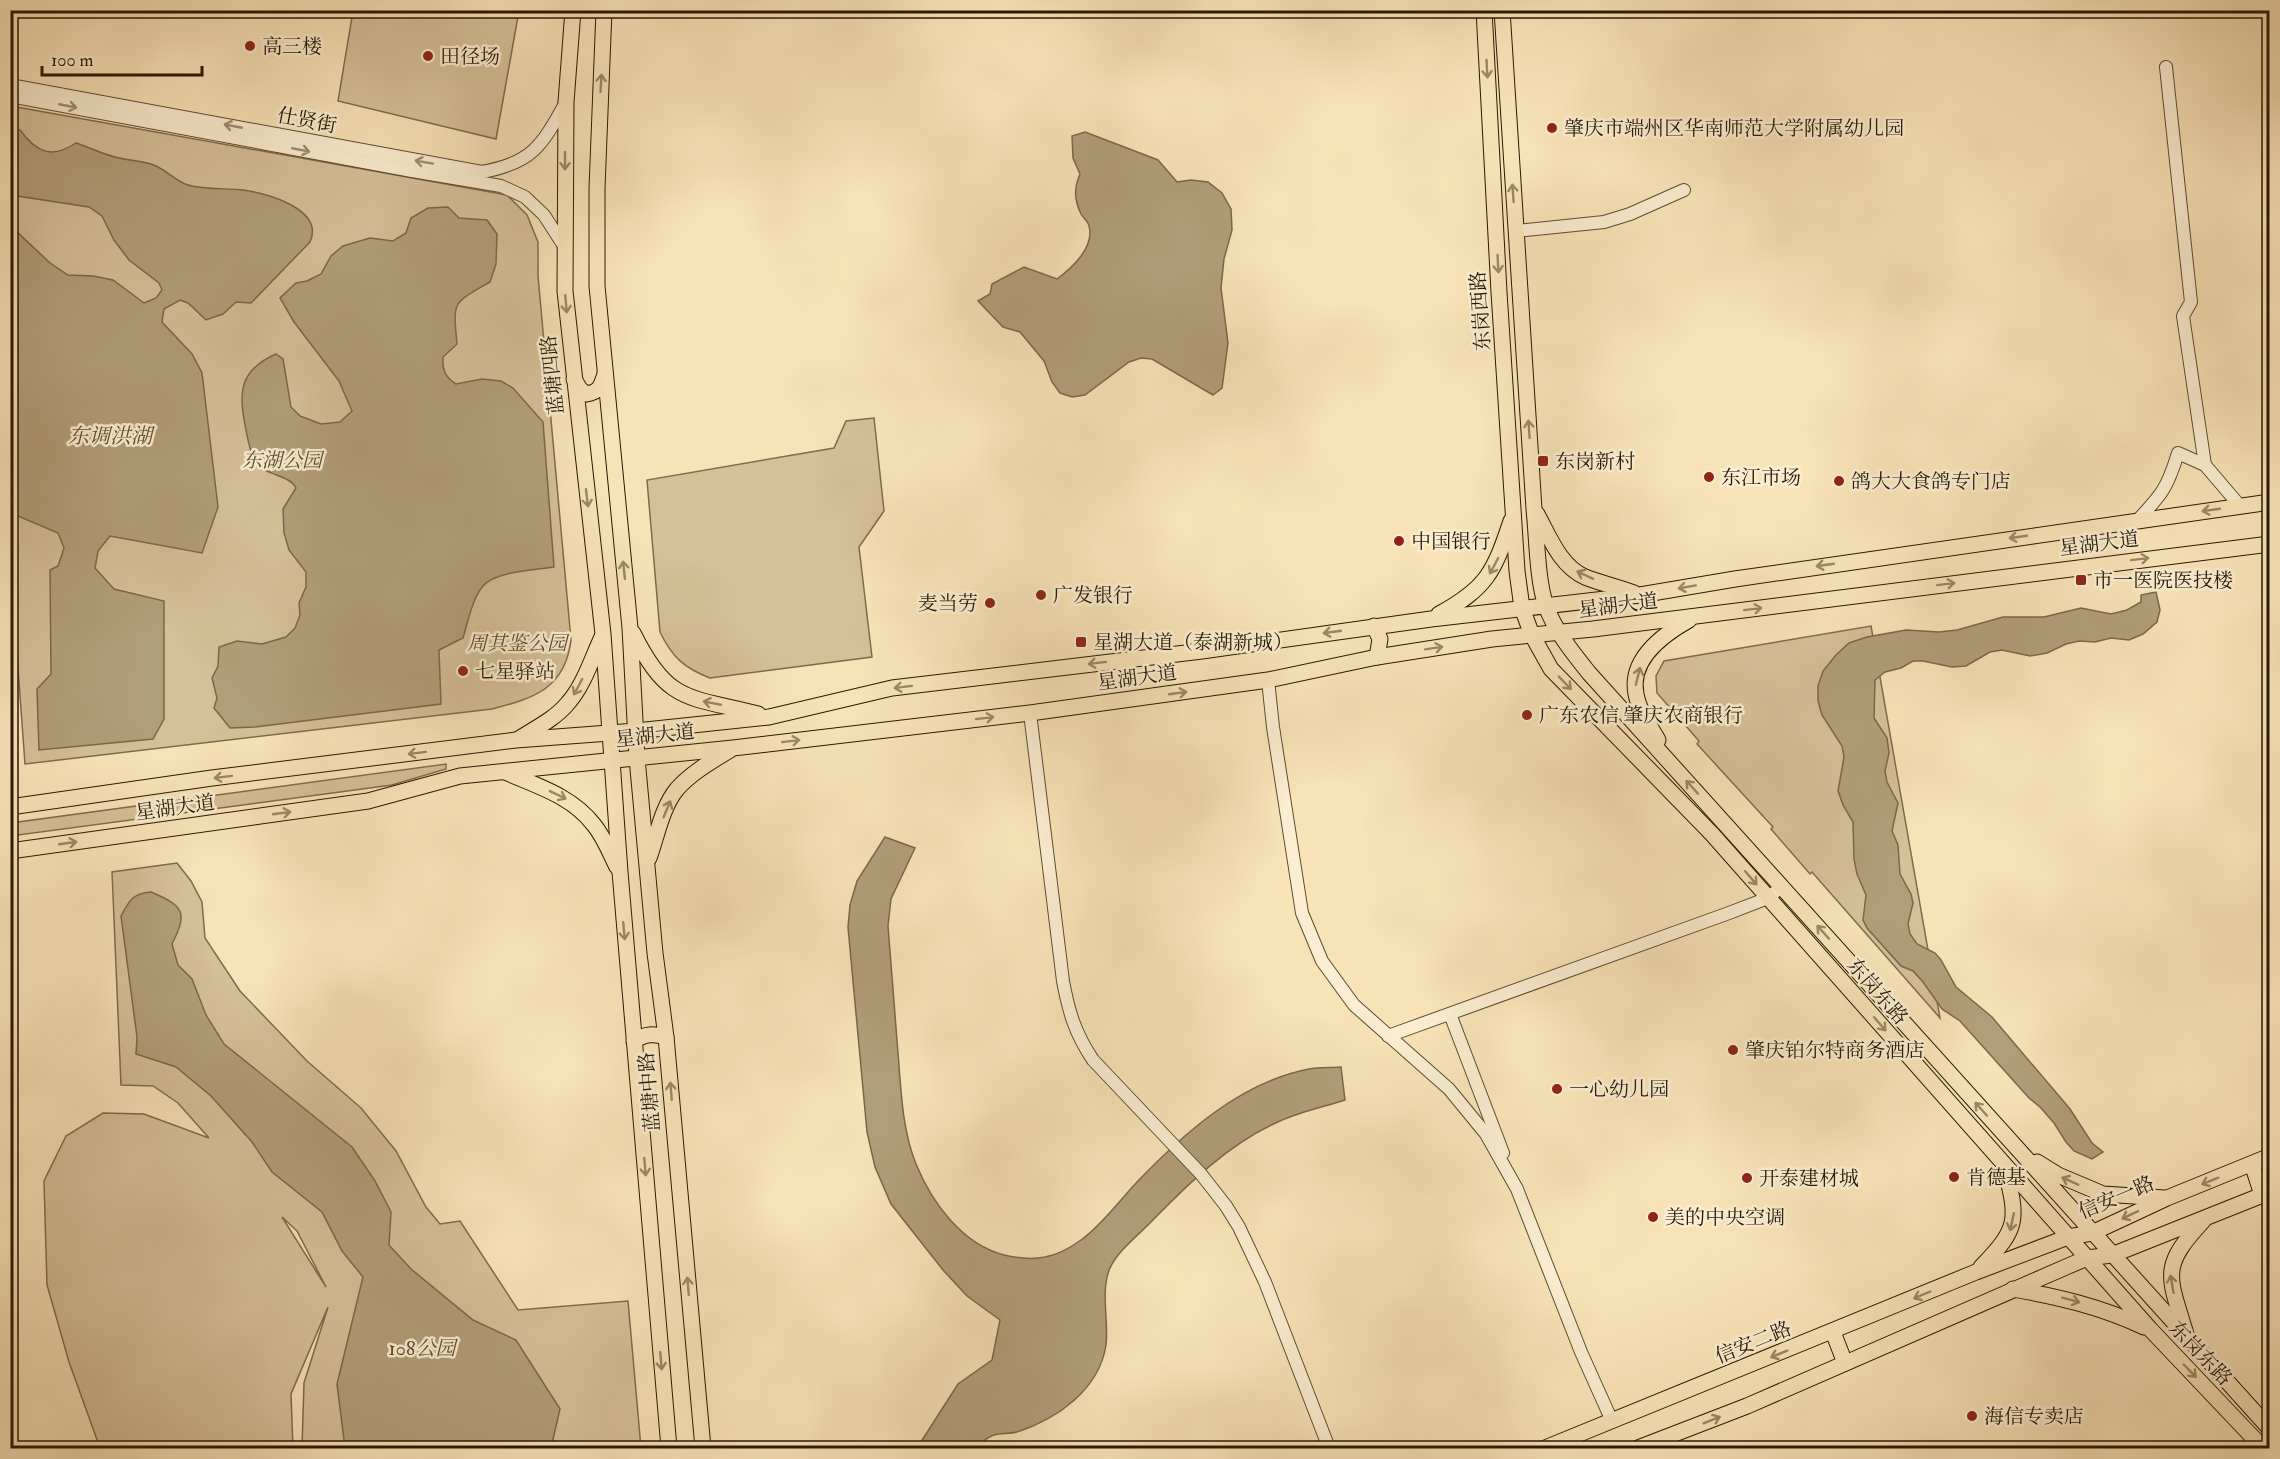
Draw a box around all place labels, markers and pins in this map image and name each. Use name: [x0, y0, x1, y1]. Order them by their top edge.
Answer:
place label: 高三楼: [262, 34, 322, 59]
marker: 高三楼: [243, 39, 257, 53]
place label: 田径场: [440, 44, 500, 69]
marker: 田径场: [421, 49, 435, 63]
place label: 肇庆市端州区华南师范大学附属幼儿园: [1564, 116, 1904, 141]
marker: 肇庆市端州区华南师范大学附属幼儿园: [1545, 121, 1559, 135]
place label: 东岗新村: [1555, 449, 1635, 474]
marker: 东岗新村: [1536, 454, 1550, 468]
place label: 东江市场: [1721, 465, 1801, 490]
place label: 鸽大大食鸽专门店: [1851, 469, 2011, 494]
marker: 东江市场: [1702, 470, 1716, 484]
marker: 鸽大大食鸽专门店: [1832, 474, 1846, 488]
place label: 中国银行: [1411, 529, 1491, 554]
marker: 中国银行: [1392, 534, 1406, 548]
place label: 市一医院医技楼: [2093, 568, 2233, 593]
marker: 市一医院医技楼: [2074, 573, 2088, 587]
place label: 广发银行: [1053, 583, 1133, 608]
marker: 广发银行: [1034, 588, 1048, 602]
place label: 麦当劳: [918, 591, 978, 616]
marker: 麦当劳: [983, 596, 997, 610]
place label: 星湖大道（泰湖新城）: [1093, 630, 1293, 655]
marker: 星湖大道（泰湖新城）: [1074, 635, 1088, 649]
place label: 七星驿站: [475, 659, 555, 684]
marker: 七星驿站: [456, 664, 470, 678]
place label: 广东农信 肇庆农商银行: [1539, 703, 1743, 728]
marker: 广东农信 肇庆农商银行: [1520, 708, 1534, 722]
place label: 肇庆铂尔特商务酒店: [1745, 1038, 1925, 1063]
marker: 肇庆铂尔特商务酒店: [1726, 1043, 1740, 1057]
place label: 一心幼儿园: [1569, 1077, 1669, 1102]
marker: 一心幼儿园: [1550, 1082, 1564, 1096]
place label: 肯德基: [1966, 1165, 2026, 1190]
place label: 开泰建材城: [1759, 1166, 1859, 1191]
marker: 肯德基: [1947, 1170, 1961, 1184]
marker: 开泰建材城: [1740, 1171, 1754, 1185]
place label: 美的中央空调: [1665, 1205, 1785, 1230]
marker: 美的中央空调: [1646, 1210, 1660, 1224]
place label: 海信专卖店: [1984, 1404, 2084, 1429]
marker: 海信专卖店: [1965, 1409, 1979, 1423]

